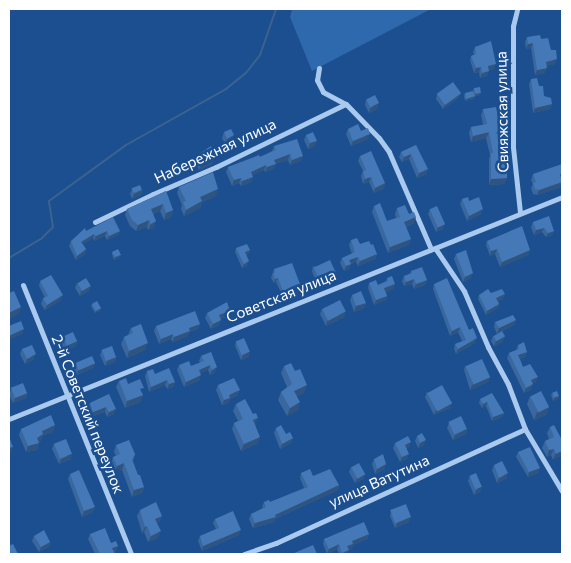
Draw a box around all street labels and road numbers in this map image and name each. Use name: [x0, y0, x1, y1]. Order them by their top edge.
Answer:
street label: Свияжская улица: [492, 51, 512, 173]
street label: Набережная улица: [151, 115, 279, 187]
street label: Советская улица: [223, 266, 339, 326]
street label: 2-й Советский переулок: [48, 332, 128, 496]
street label: улица Ватутина: [326, 451, 432, 511]

